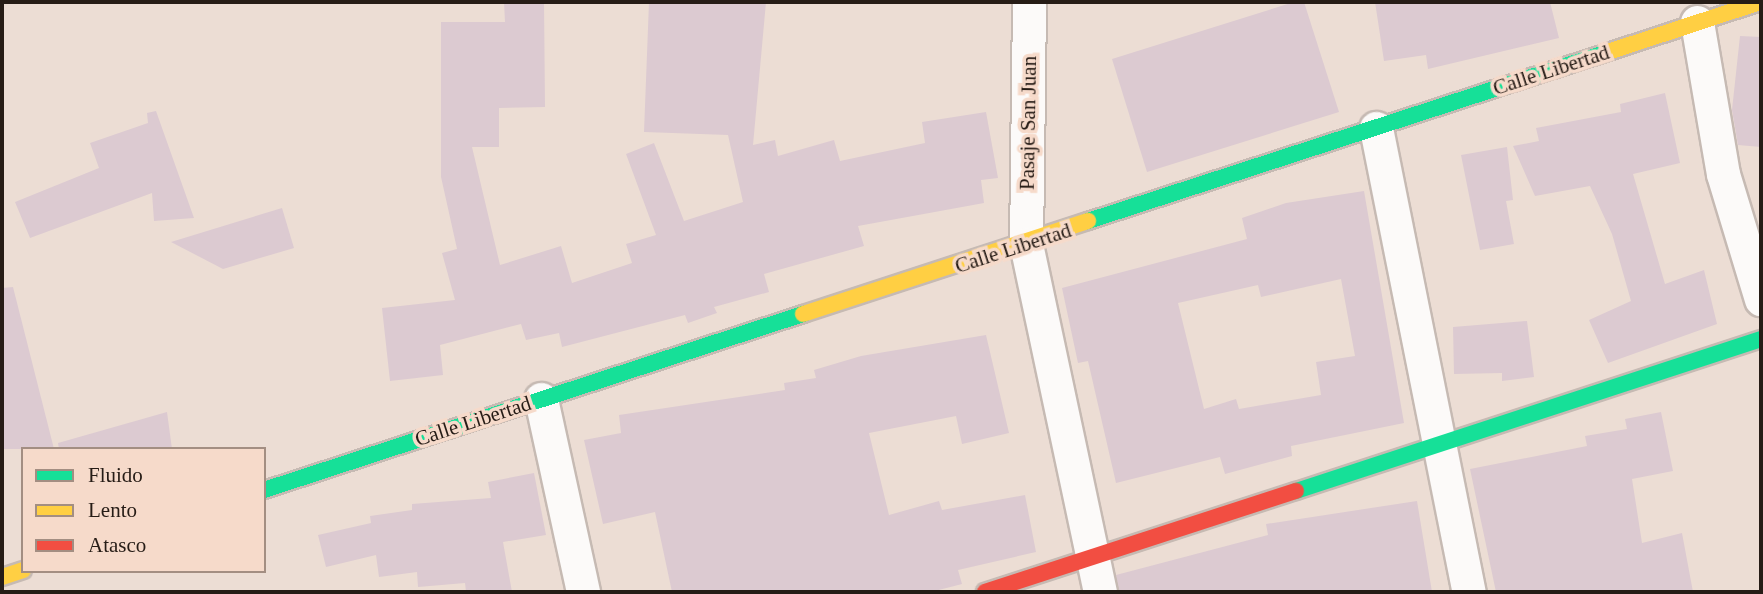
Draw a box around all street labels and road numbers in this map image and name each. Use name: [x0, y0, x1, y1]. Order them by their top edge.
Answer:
street label: Calle Libertad: [1490, 39, 1612, 101]
street label: Pasaje San Juan: [1014, 56, 1042, 190]
street label: Calle Libertad: [952, 217, 1074, 279]
street label: Calle Libertad: [412, 390, 534, 452]

